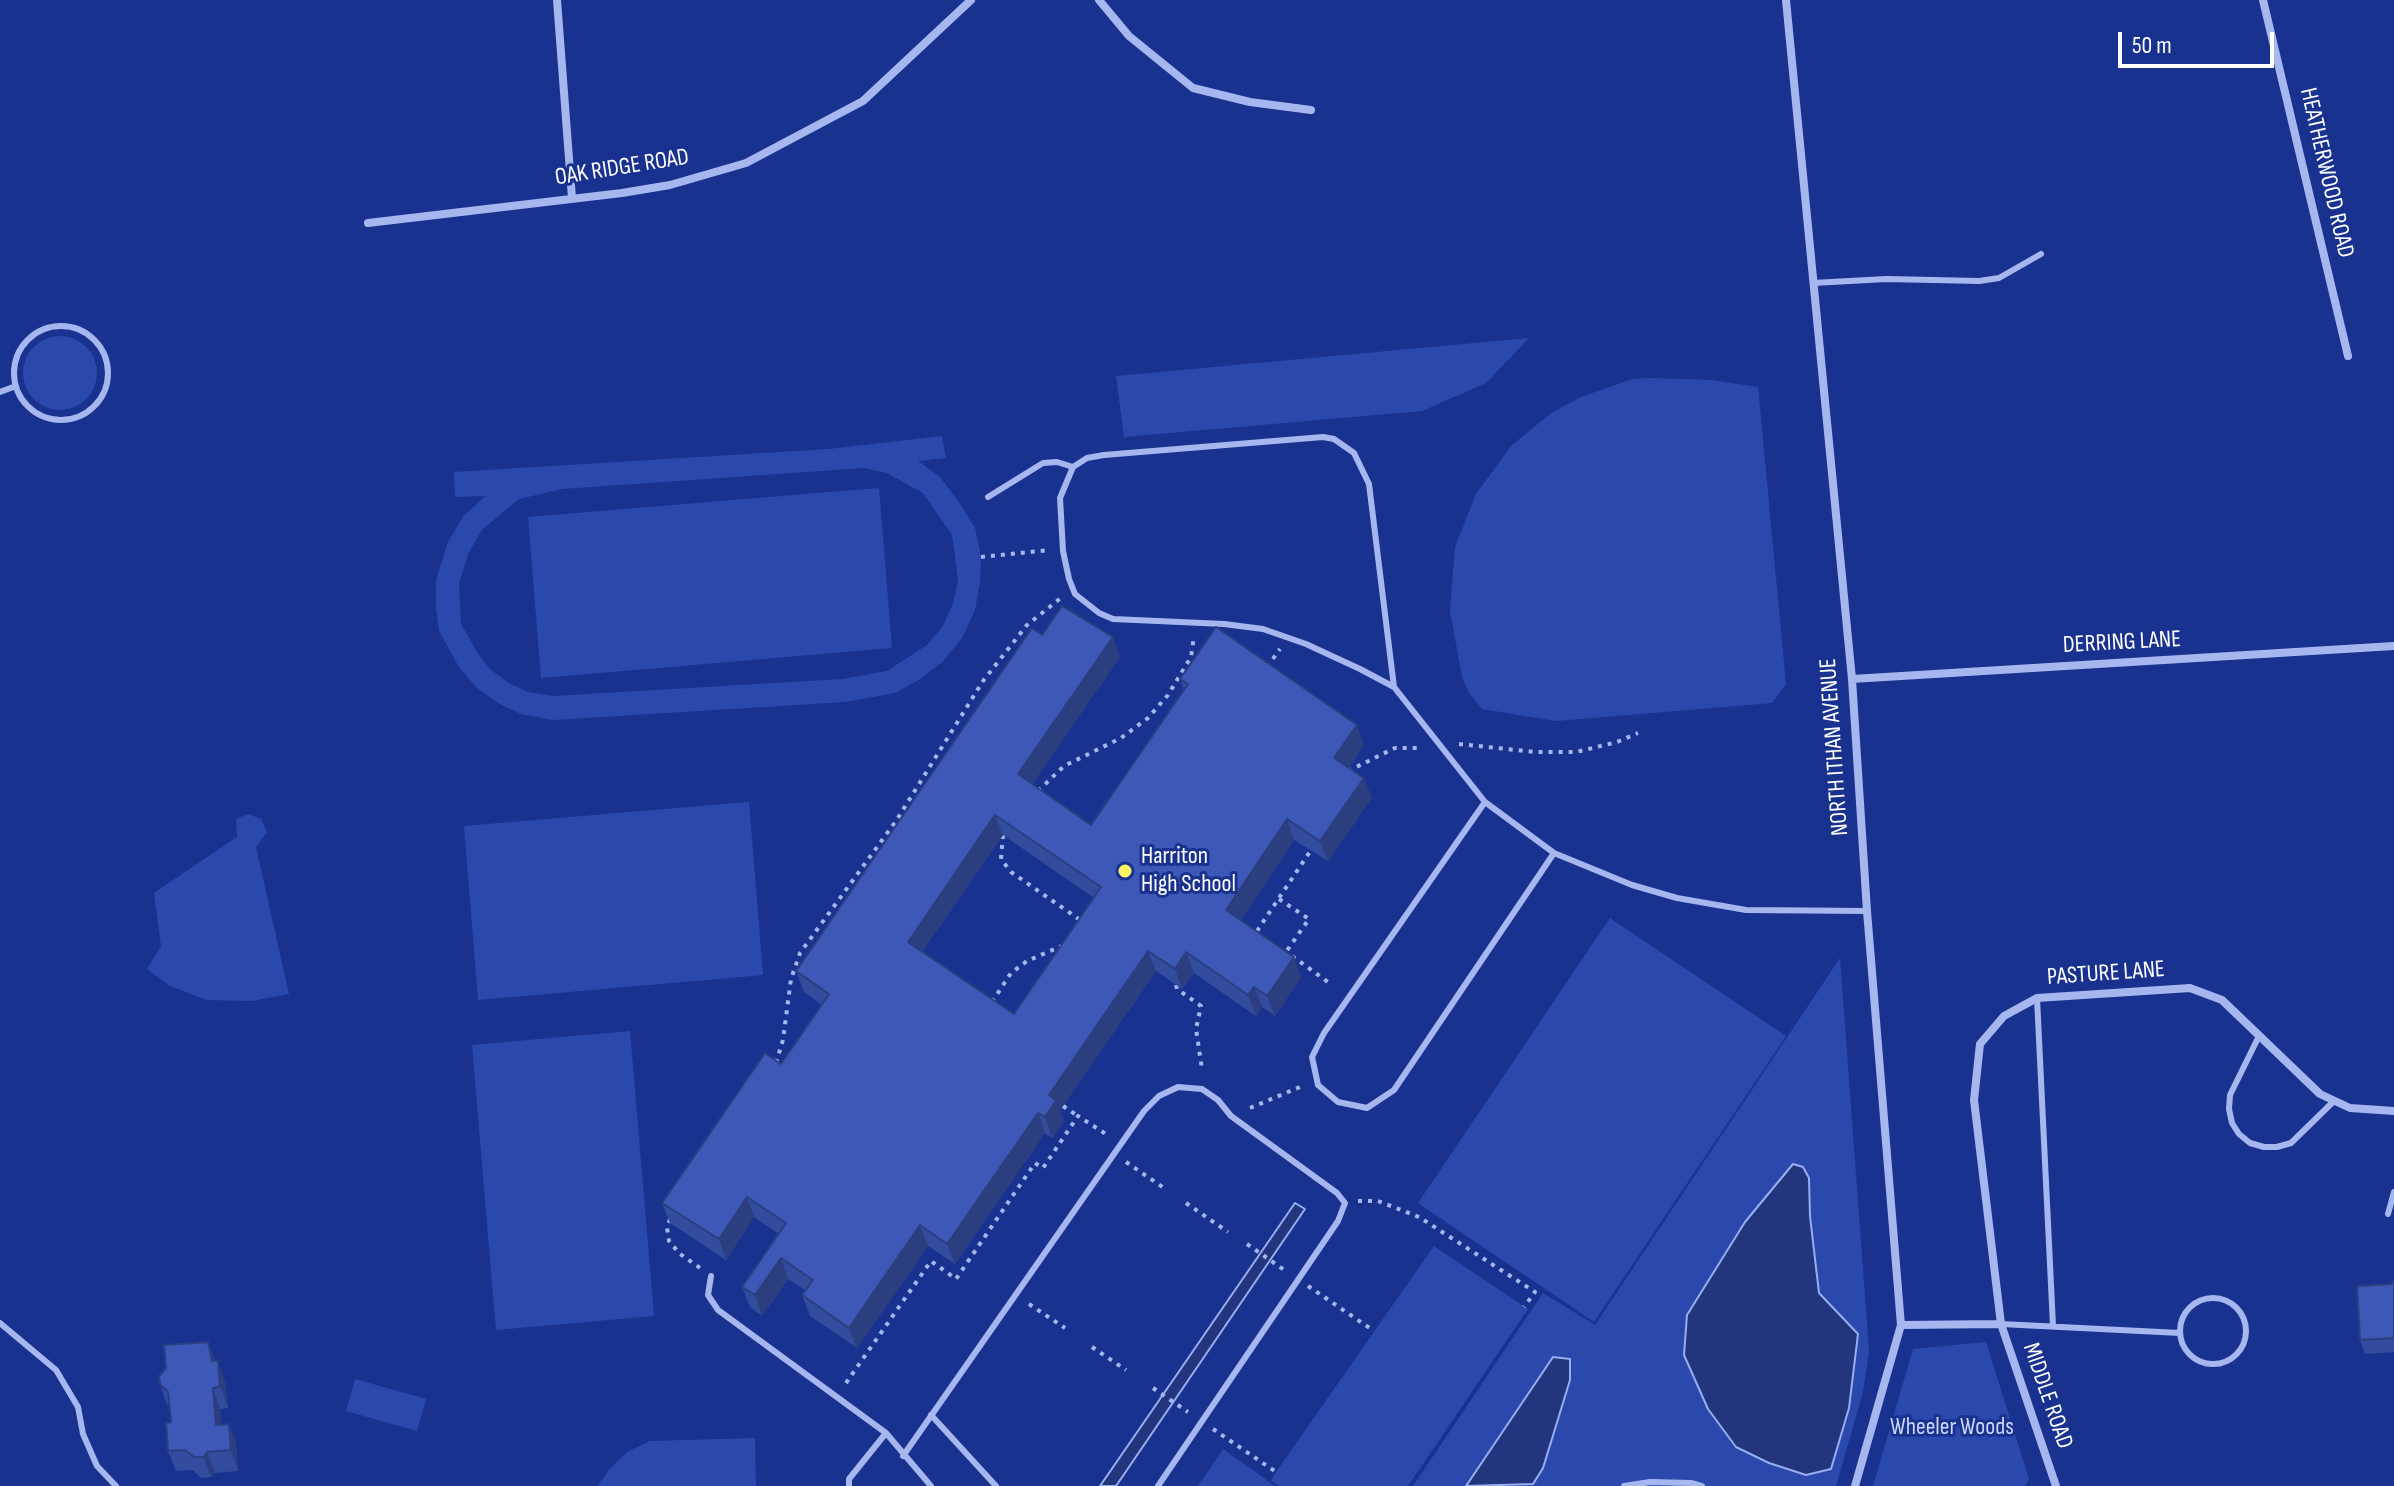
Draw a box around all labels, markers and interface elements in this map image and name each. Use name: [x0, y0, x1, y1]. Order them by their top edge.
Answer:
scale bar: [2122, 16, 2278, 66]
text: 50 m: [2132, 31, 2172, 60]
street label: HEATHERWOOD ROAD: [2292, 85, 2360, 261]
street label: OAK RIDGE ROAD: [553, 143, 691, 193]
street label: DERRING LANE: [2062, 626, 2182, 660]
street label: NORTH ITHAN AVENUE: [1814, 657, 1856, 837]
place label: Harriton High School: [1141, 843, 1236, 899]
marker: Harriton High School: [1116, 862, 1134, 880]
street label: PASTURE LANE: [2046, 956, 2166, 992]
street label: MIDDLE ROAD: [2015, 1339, 2079, 1453]
park label: Wheeler Woods: [1890, 1414, 2014, 1442]

